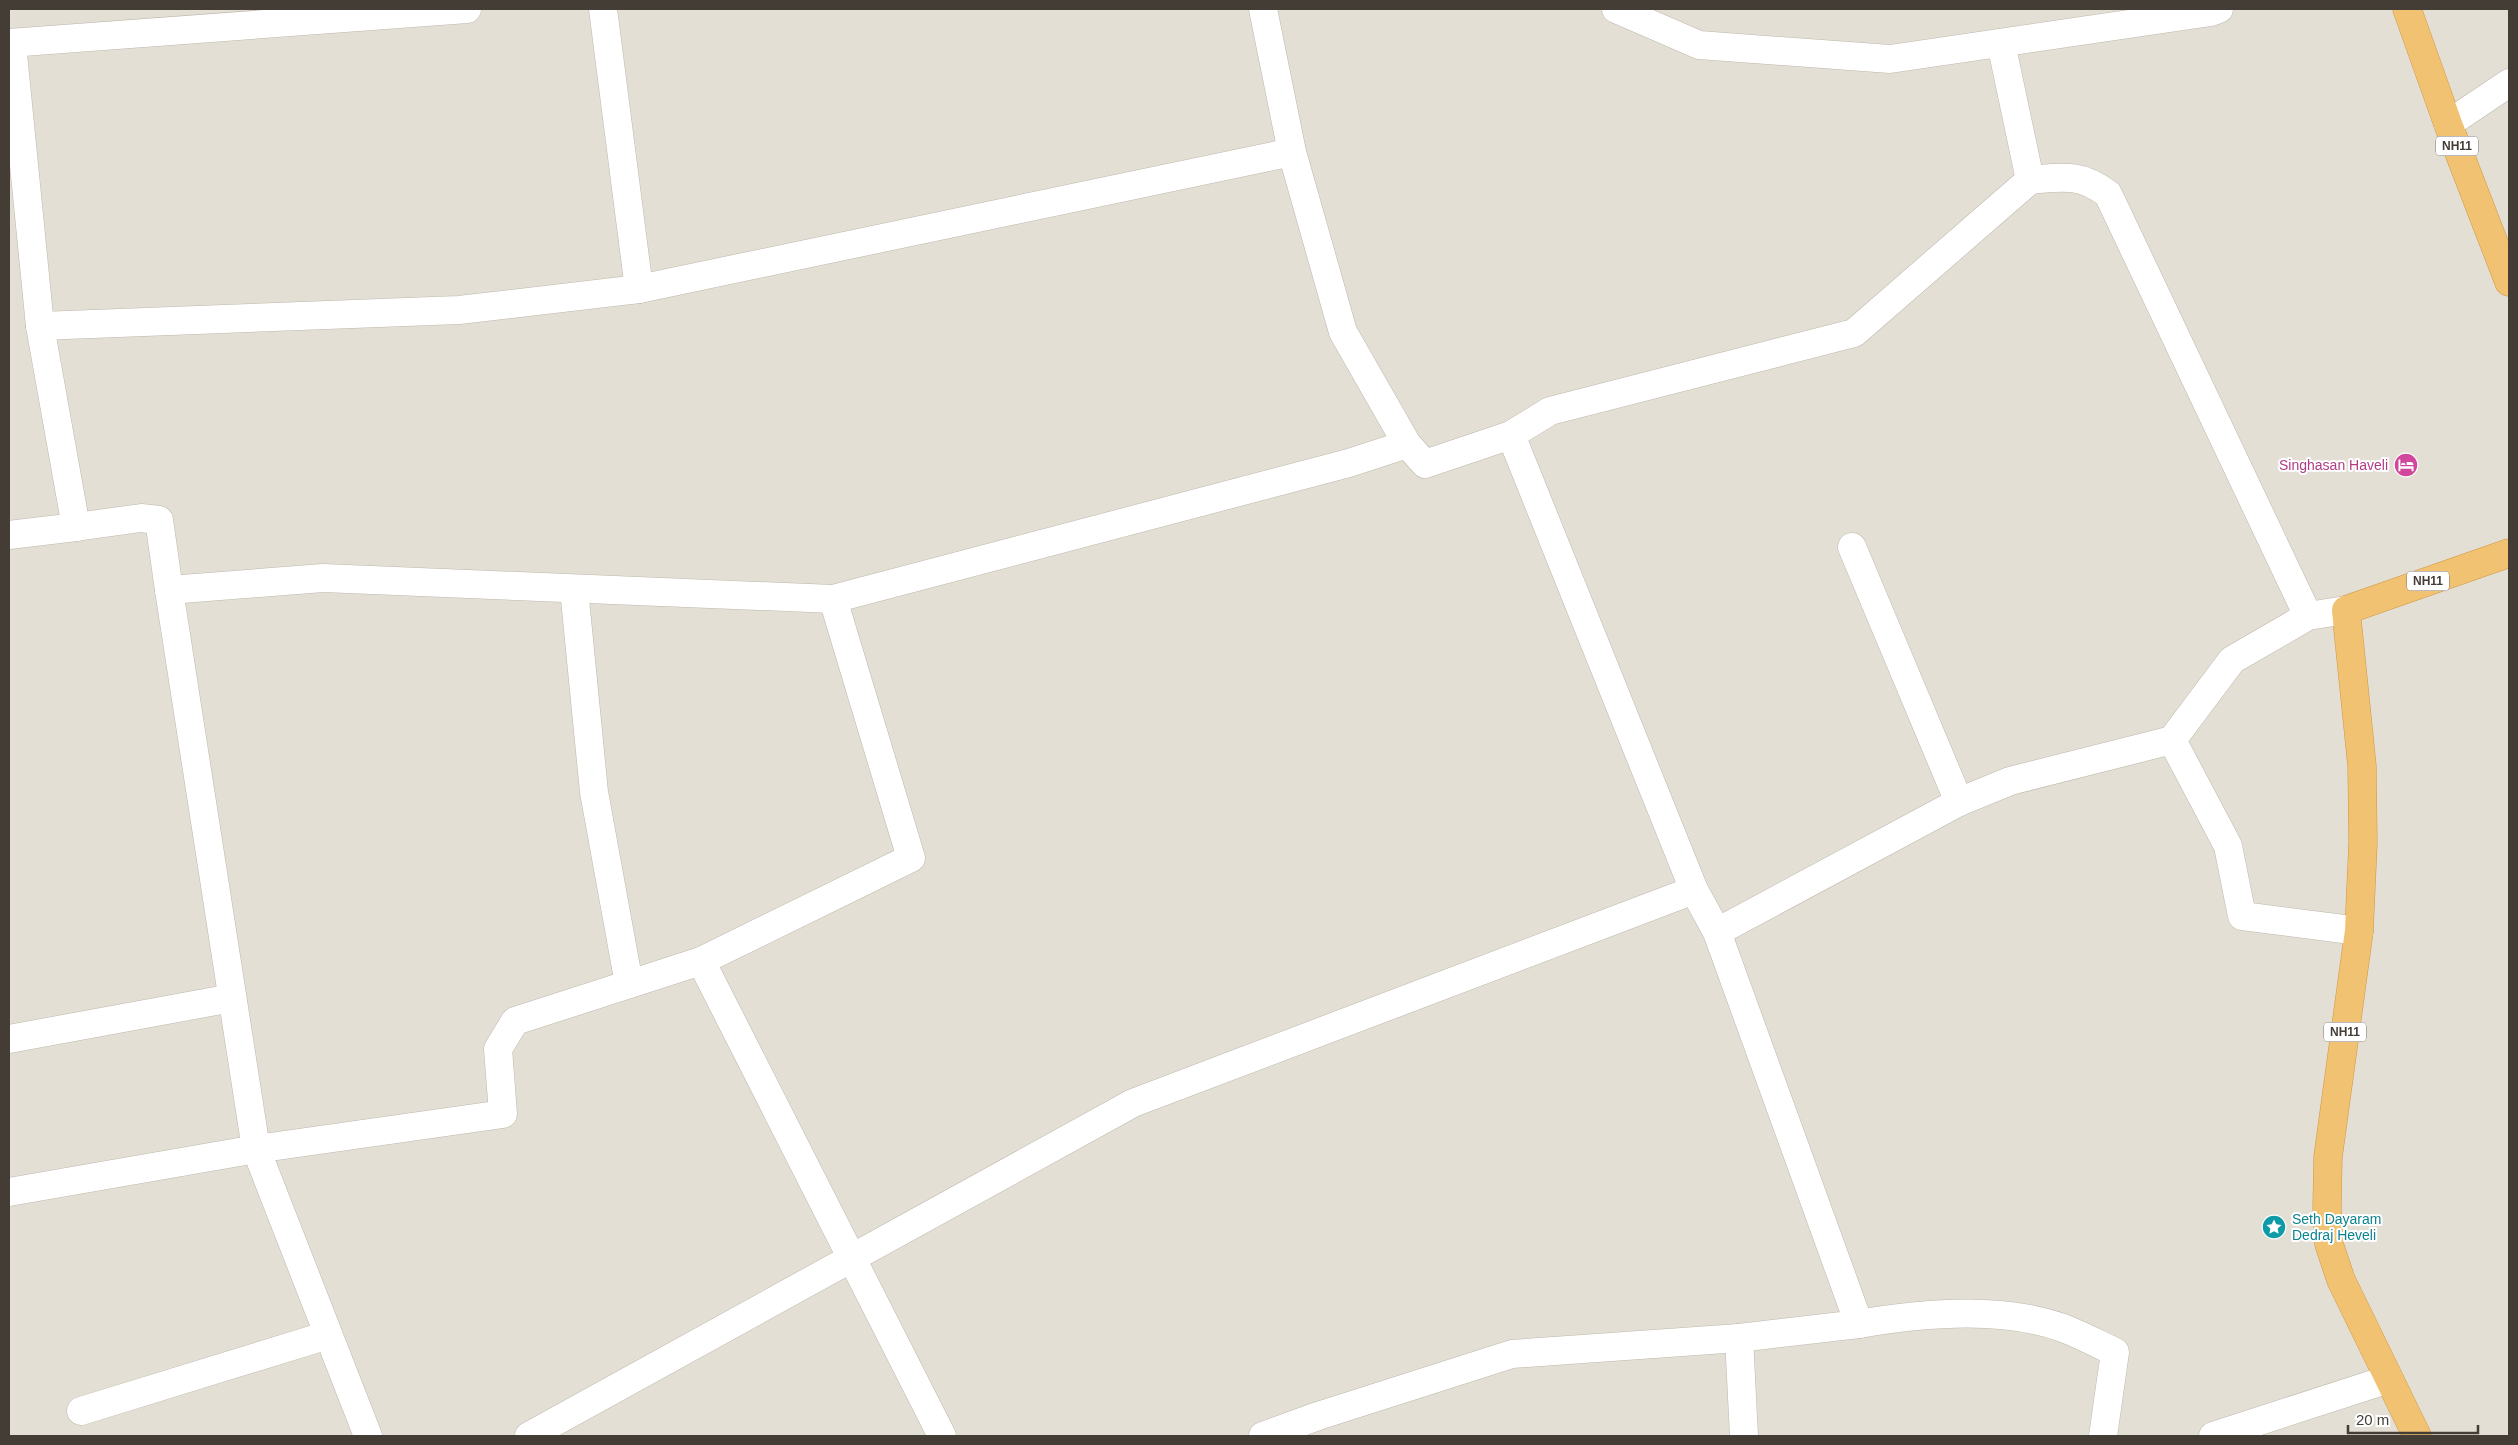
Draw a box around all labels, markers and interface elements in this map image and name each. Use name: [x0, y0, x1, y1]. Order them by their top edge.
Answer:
road number: NH11: [2436, 136, 2478, 156]
hotel icon: Singhasan Haveli: [2393, 452, 2419, 478]
place label: Singhasan Haveli: [2279, 457, 2388, 473]
road number: NH11: [2407, 572, 2449, 590]
road number: NH11: [2324, 1022, 2366, 1042]
place label: Seth Dayaram Dedraj Heveli: [2292, 1211, 2381, 1243]
place icon: Seth Dayaram Dedraj Heveli: [2261, 1214, 2287, 1240]
scale bar: [2348, 1402, 2478, 1434]
text: 20 m: [2356, 1411, 2389, 1428]

